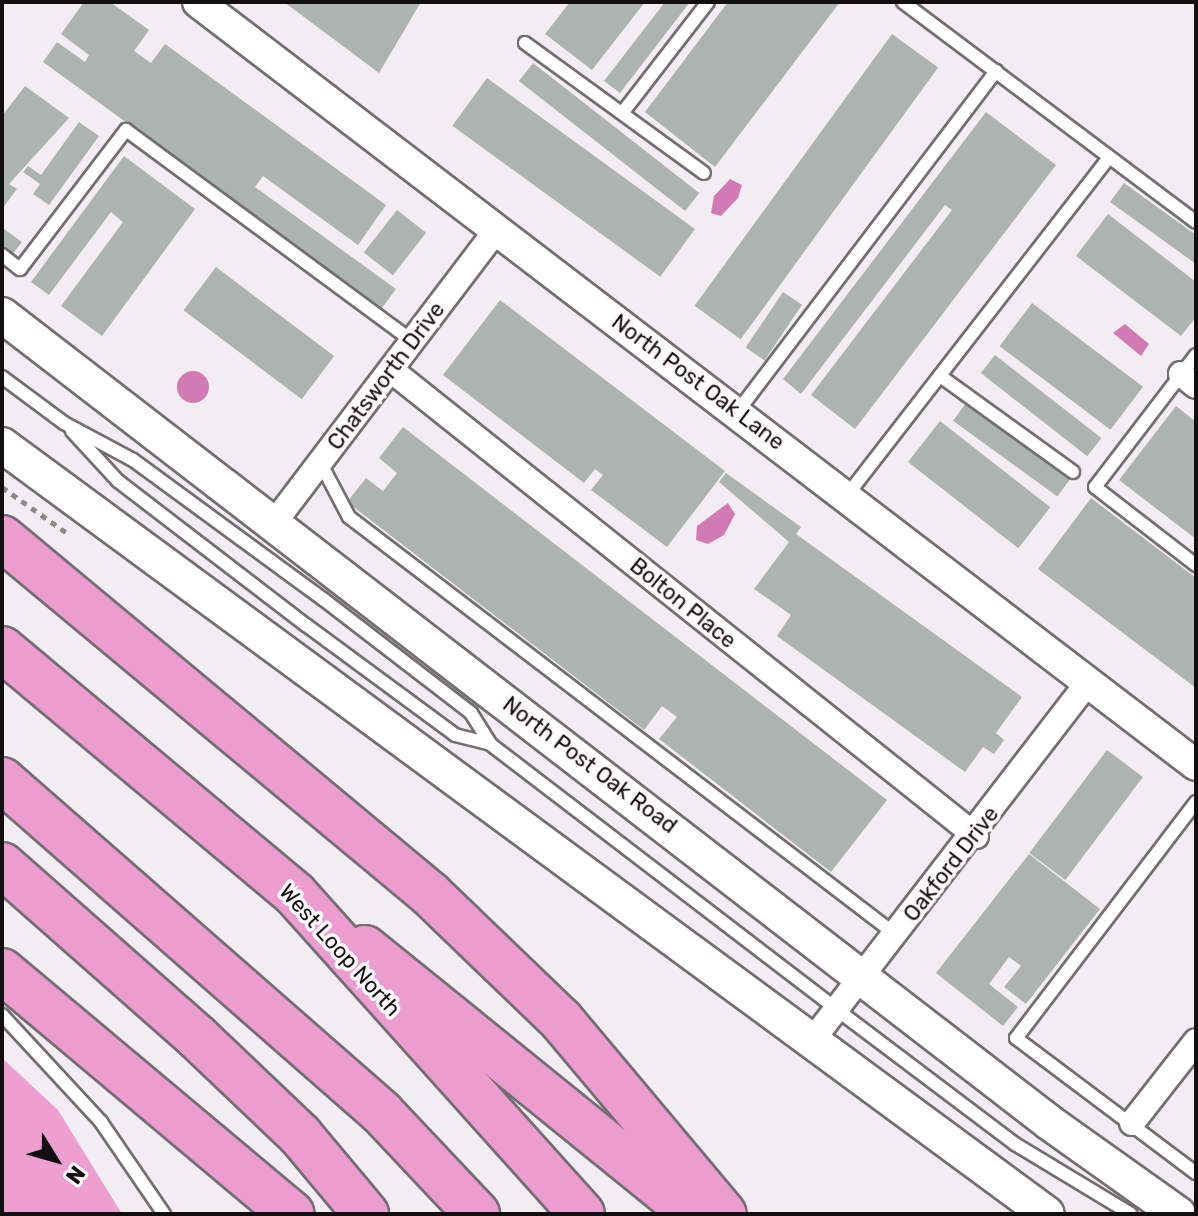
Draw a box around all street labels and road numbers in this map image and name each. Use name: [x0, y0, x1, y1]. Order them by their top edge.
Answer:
street label: Chatsworth Drive: [322, 297, 450, 455]
street label: North Post Oak Lane: [606, 308, 790, 456]
street label: Bolton Place: [625, 552, 741, 654]
street label: North Post Oak Road: [498, 691, 682, 839]
street label: Oakford Drive: [898, 801, 1004, 927]
street label: West Loop North: [274, 878, 406, 1022]

